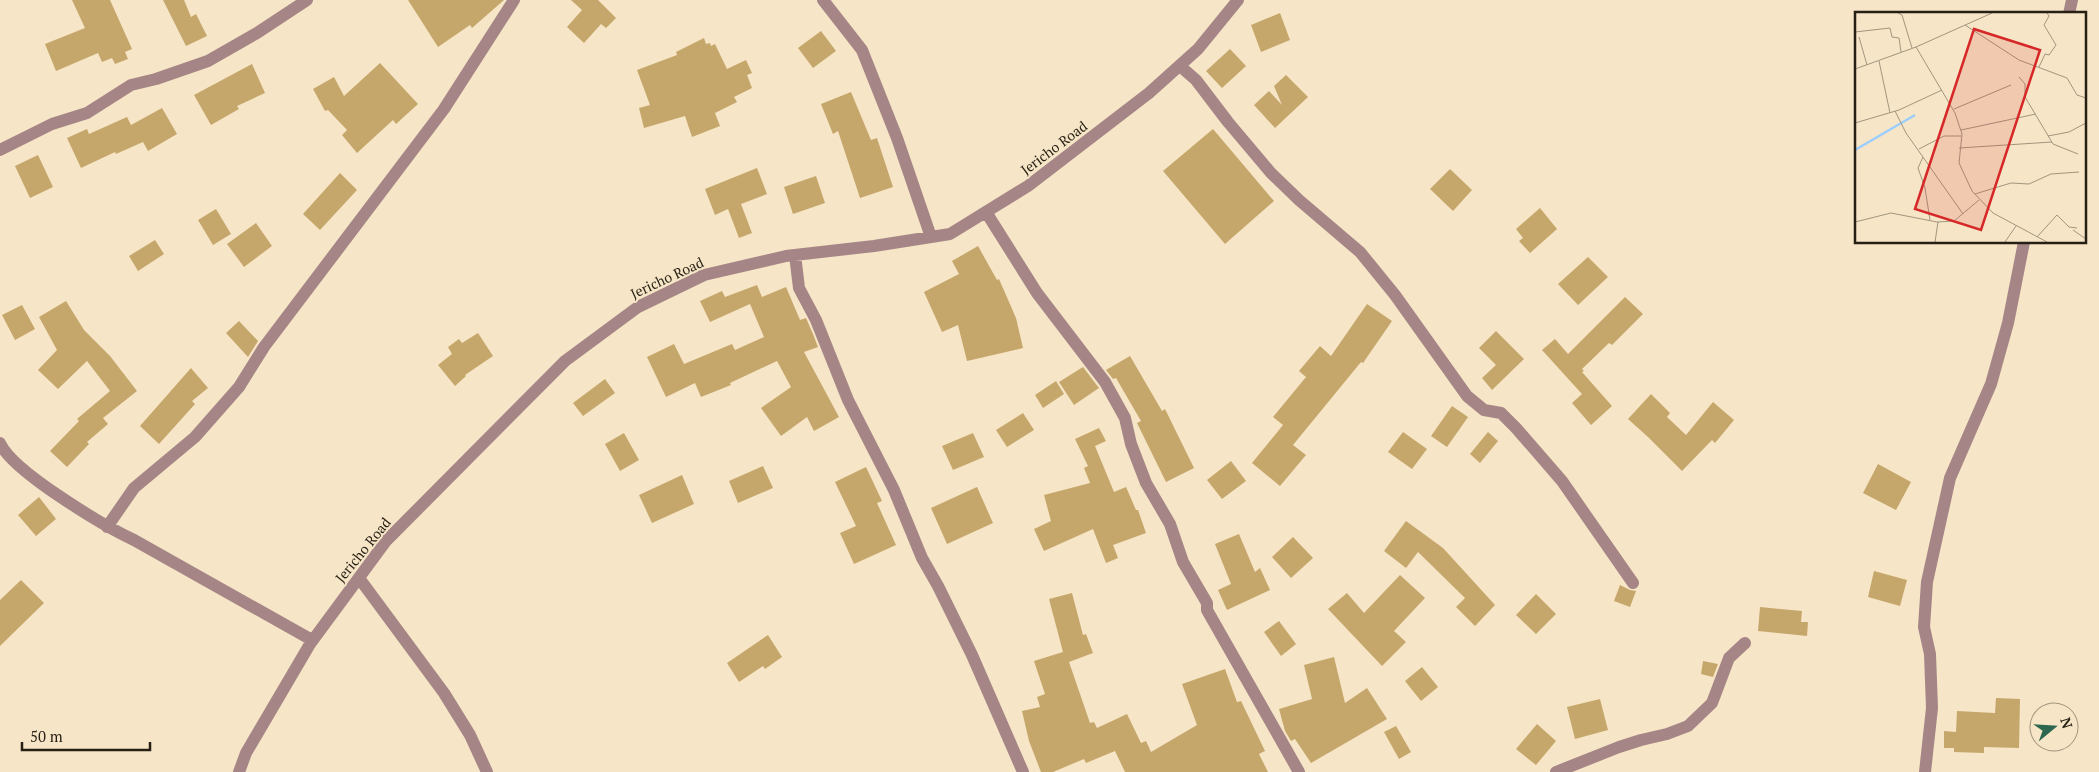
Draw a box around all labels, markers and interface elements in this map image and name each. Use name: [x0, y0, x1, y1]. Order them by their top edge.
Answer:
inset map: [1855, 12, 2086, 244]
street label: Jericho Road: [1017, 116, 1091, 179]
street label: Jericho Road: [627, 252, 707, 303]
street label: Jericho Road: [331, 513, 395, 586]
north arrow: [2029, 702, 2079, 752]
text: N: [2056, 715, 2078, 731]
scale bar: [22, 720, 150, 752]
text: 50 m: [30, 726, 63, 746]

